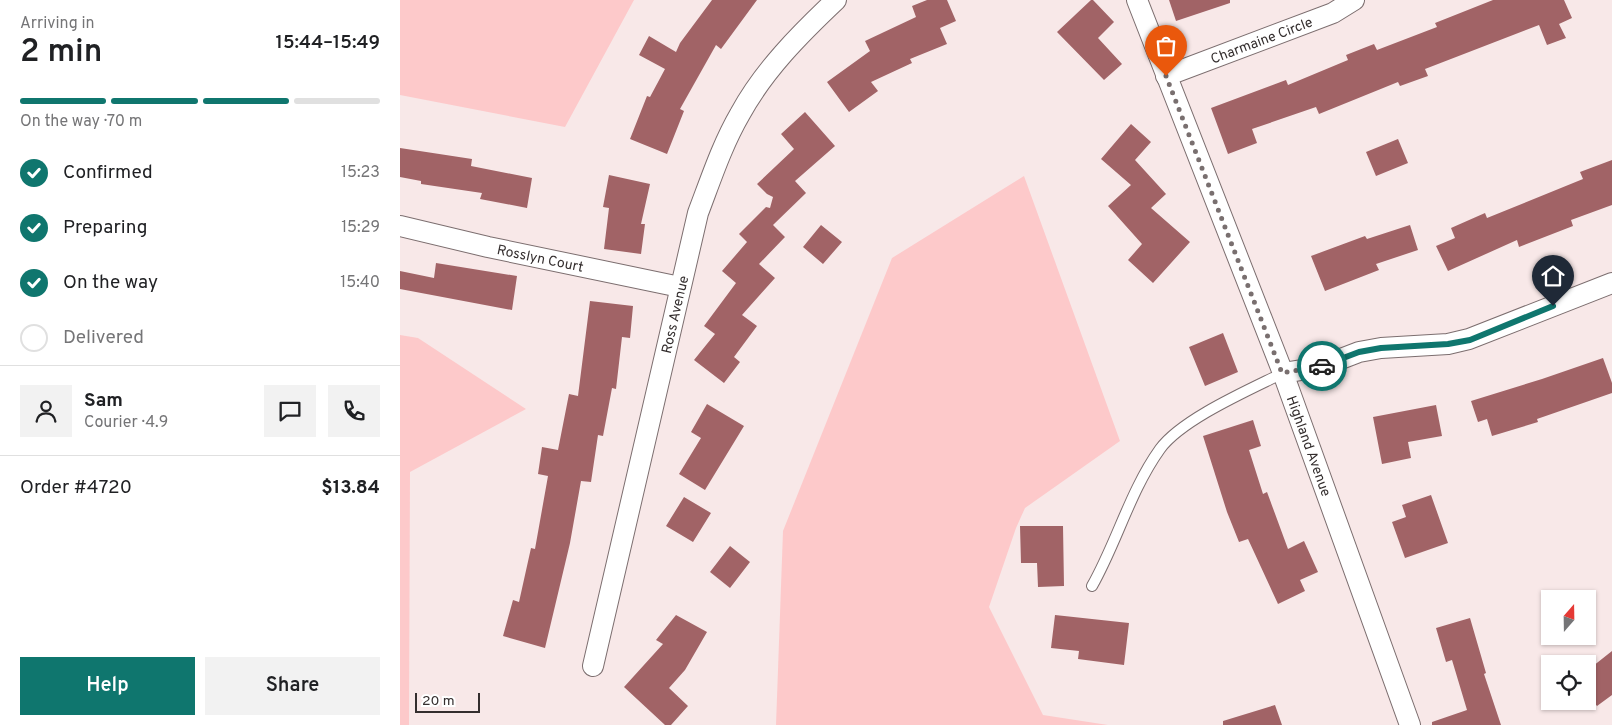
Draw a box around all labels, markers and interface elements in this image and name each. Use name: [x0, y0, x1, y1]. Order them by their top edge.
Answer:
text: Arriving in: [20, 14, 95, 34]
street label: Charmaine Circle: [1209, 14, 1315, 68]
pin: [1145, 25, 1187, 76]
text: 15:44–15:49: [276, 31, 380, 55]
icon: bag: [1152, 32, 1180, 60]
text: 2 min: [20, 33, 102, 73]
text: On the way · 70 m: [20, 112, 142, 132]
icon: check: [20, 159, 48, 187]
text: Confirmed: [63, 161, 153, 185]
text: 15:23: [341, 163, 380, 183]
icon: check: [20, 214, 48, 242]
text: Preparing: [63, 216, 147, 240]
text: 15:29: [341, 218, 380, 238]
street label: Rosslyn Court: [495, 242, 585, 277]
pin: [1532, 255, 1574, 306]
icon: home: [1539, 262, 1567, 290]
icon: check: [20, 269, 48, 297]
text: On the way: [63, 271, 158, 295]
text: 15:40: [340, 273, 380, 293]
street label: Ross Avenue: [659, 274, 693, 355]
text: Delivered: [63, 326, 144, 350]
courier: [1297, 341, 1347, 391]
icon: car: [1308, 352, 1336, 380]
button: person: [20, 385, 72, 437]
button: chat: [264, 385, 316, 437]
button: phone: [328, 385, 380, 437]
text: Sam: [84, 389, 123, 413]
street label: Highland Avenue: [1282, 394, 1334, 499]
text: Courier · 4.9: [84, 413, 168, 433]
text: Order #4720: [20, 476, 132, 500]
text: $13.84: [321, 476, 380, 500]
north arrow: [1541, 590, 1596, 645]
map controls: [1541, 590, 1596, 710]
button: locate: [1541, 655, 1596, 710]
button: Help: [20, 657, 195, 715]
button: Share: [205, 657, 380, 715]
scale bar: [415, 690, 480, 713]
text: 20 m: [422, 693, 455, 710]

